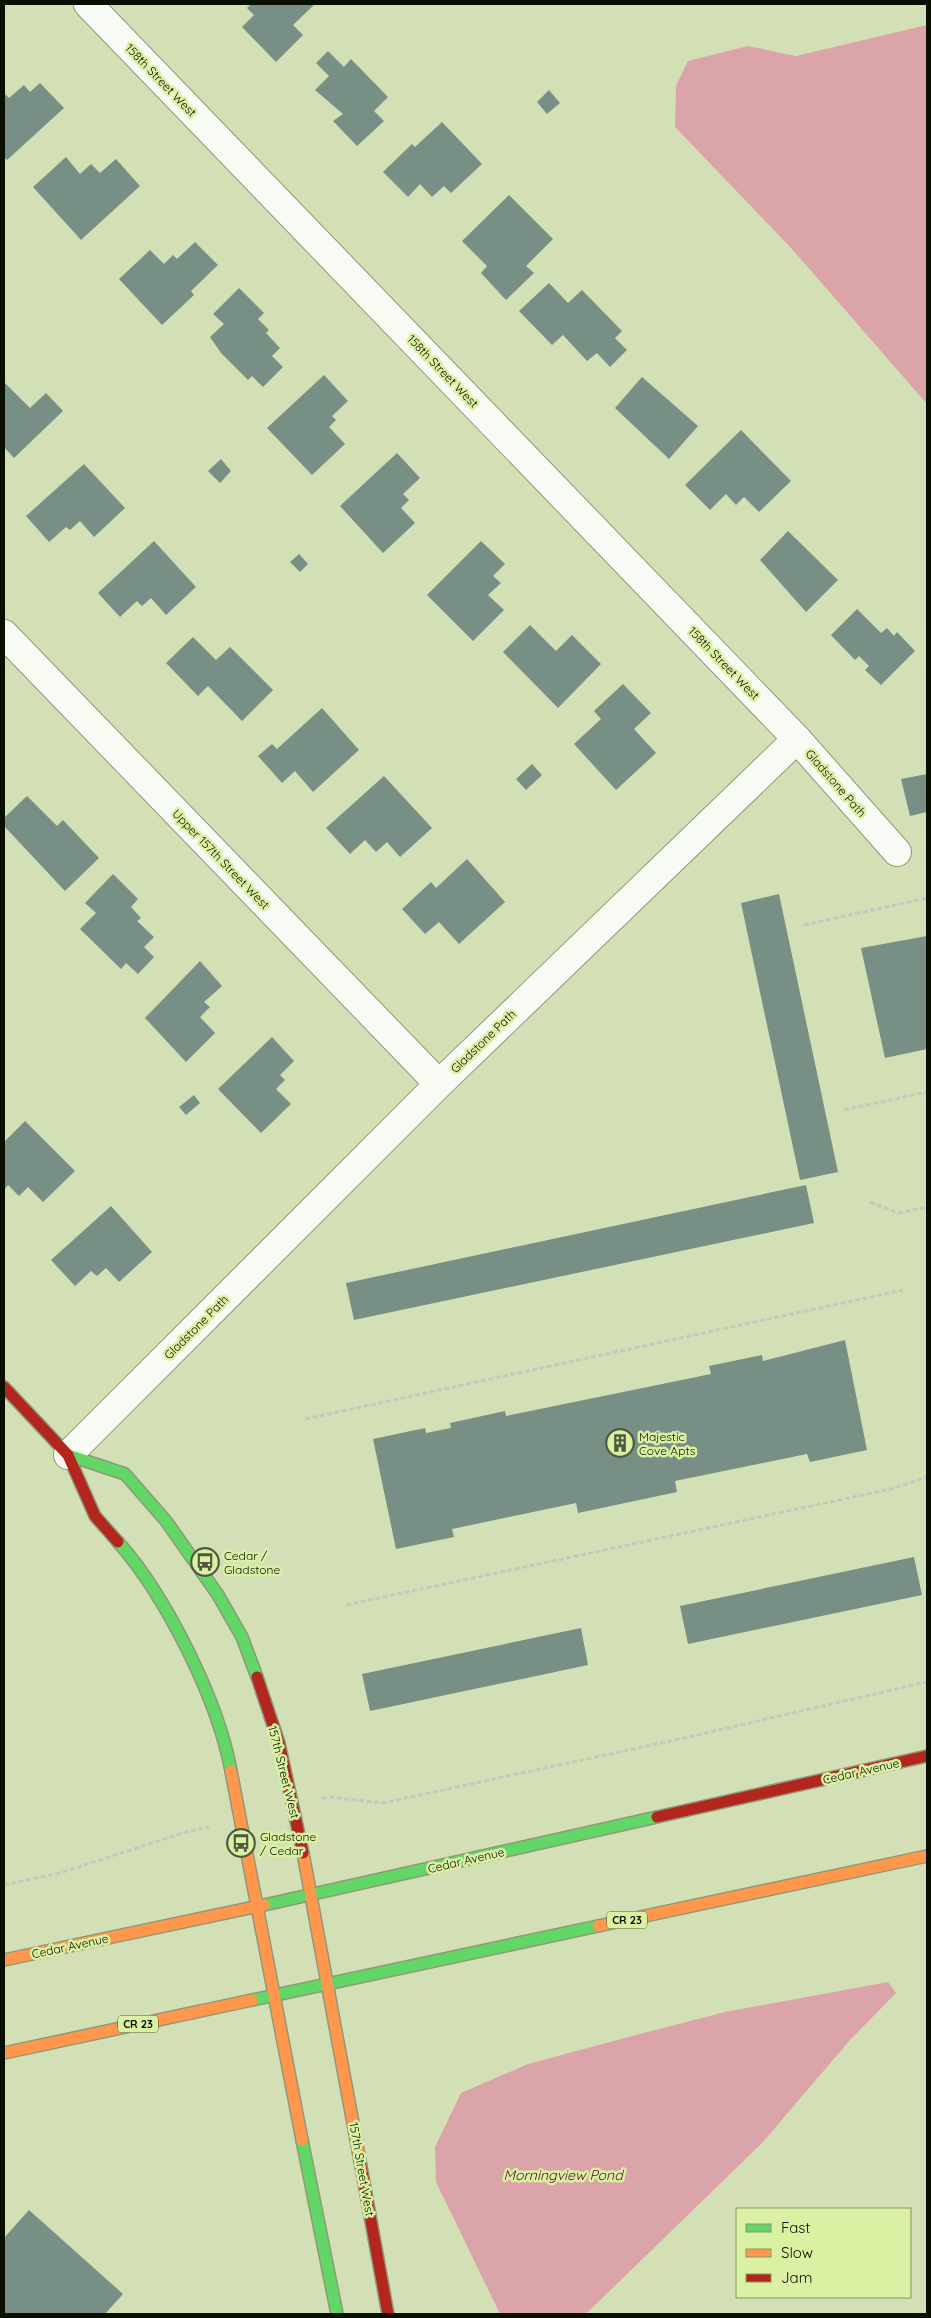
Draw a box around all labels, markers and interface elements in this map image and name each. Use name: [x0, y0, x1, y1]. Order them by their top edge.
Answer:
street label: 158th Street West: [122, 40, 200, 120]
street label: 158th Street West: [404, 331, 482, 411]
street label: 158th Street West: [685, 623, 763, 703]
street label: Gladstone Path: [803, 746, 869, 820]
street label: Upper 157th Street West: [169, 806, 273, 912]
street label: Gladstone Path: [447, 1006, 519, 1076]
street label: Gladstone Path: [161, 1292, 231, 1362]
building icon: Majestic Cove Apts: [605, 1428, 635, 1458]
place label: Majestic Cove Apts: [639, 1429, 696, 1458]
bus stop icon: Cedar / Gladstone: [190, 1547, 220, 1577]
place label: Cedar / Gladstone: [224, 1548, 280, 1577]
street label: 157th Street West: [265, 1724, 303, 1820]
street label: Cedar Avenue: [821, 1755, 901, 1787]
bus stop icon: Gladstone / Cedar: [226, 1828, 256, 1858]
place label: Gladstone / Cedar: [260, 1829, 316, 1858]
street label: Cedar Avenue: [426, 1844, 506, 1876]
road number: CR 23: [607, 1912, 647, 1928]
street label: Cedar Avenue: [30, 1931, 110, 1961]
road number: CR 23: [118, 2016, 158, 2032]
street label: 157th Street West: [346, 2121, 378, 2217]
water label: Morningview Pond: [503, 2166, 624, 2184]
legend: [736, 2208, 911, 2298]
text: Fast: [781, 2218, 810, 2237]
text: Slow: [781, 2243, 813, 2262]
text: Jam: [781, 2268, 812, 2287]

